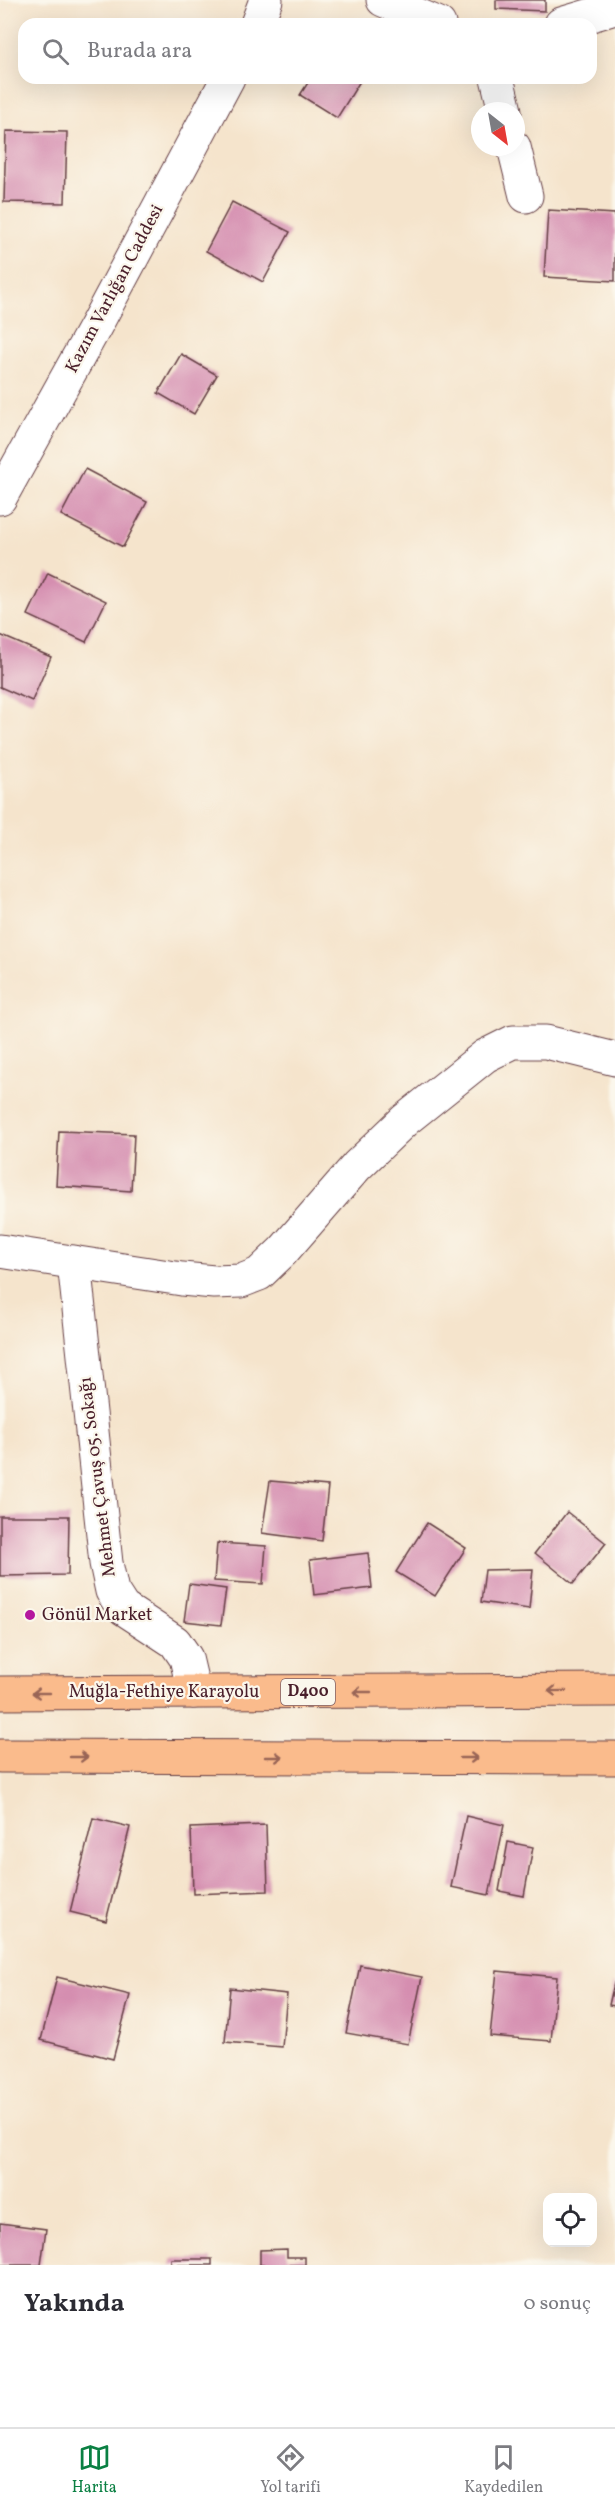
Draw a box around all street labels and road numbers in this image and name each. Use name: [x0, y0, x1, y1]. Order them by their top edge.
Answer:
street label: Kazım Varlığan Caddesi: [60, 200, 170, 378]
street label: Mehmet Çavuş 05. Sokağı: [73, 1376, 123, 1578]
road number: D400: [281, 1679, 335, 1705]
street label: Muğla-Fethiye Karayolu: [69, 1680, 259, 1705]

